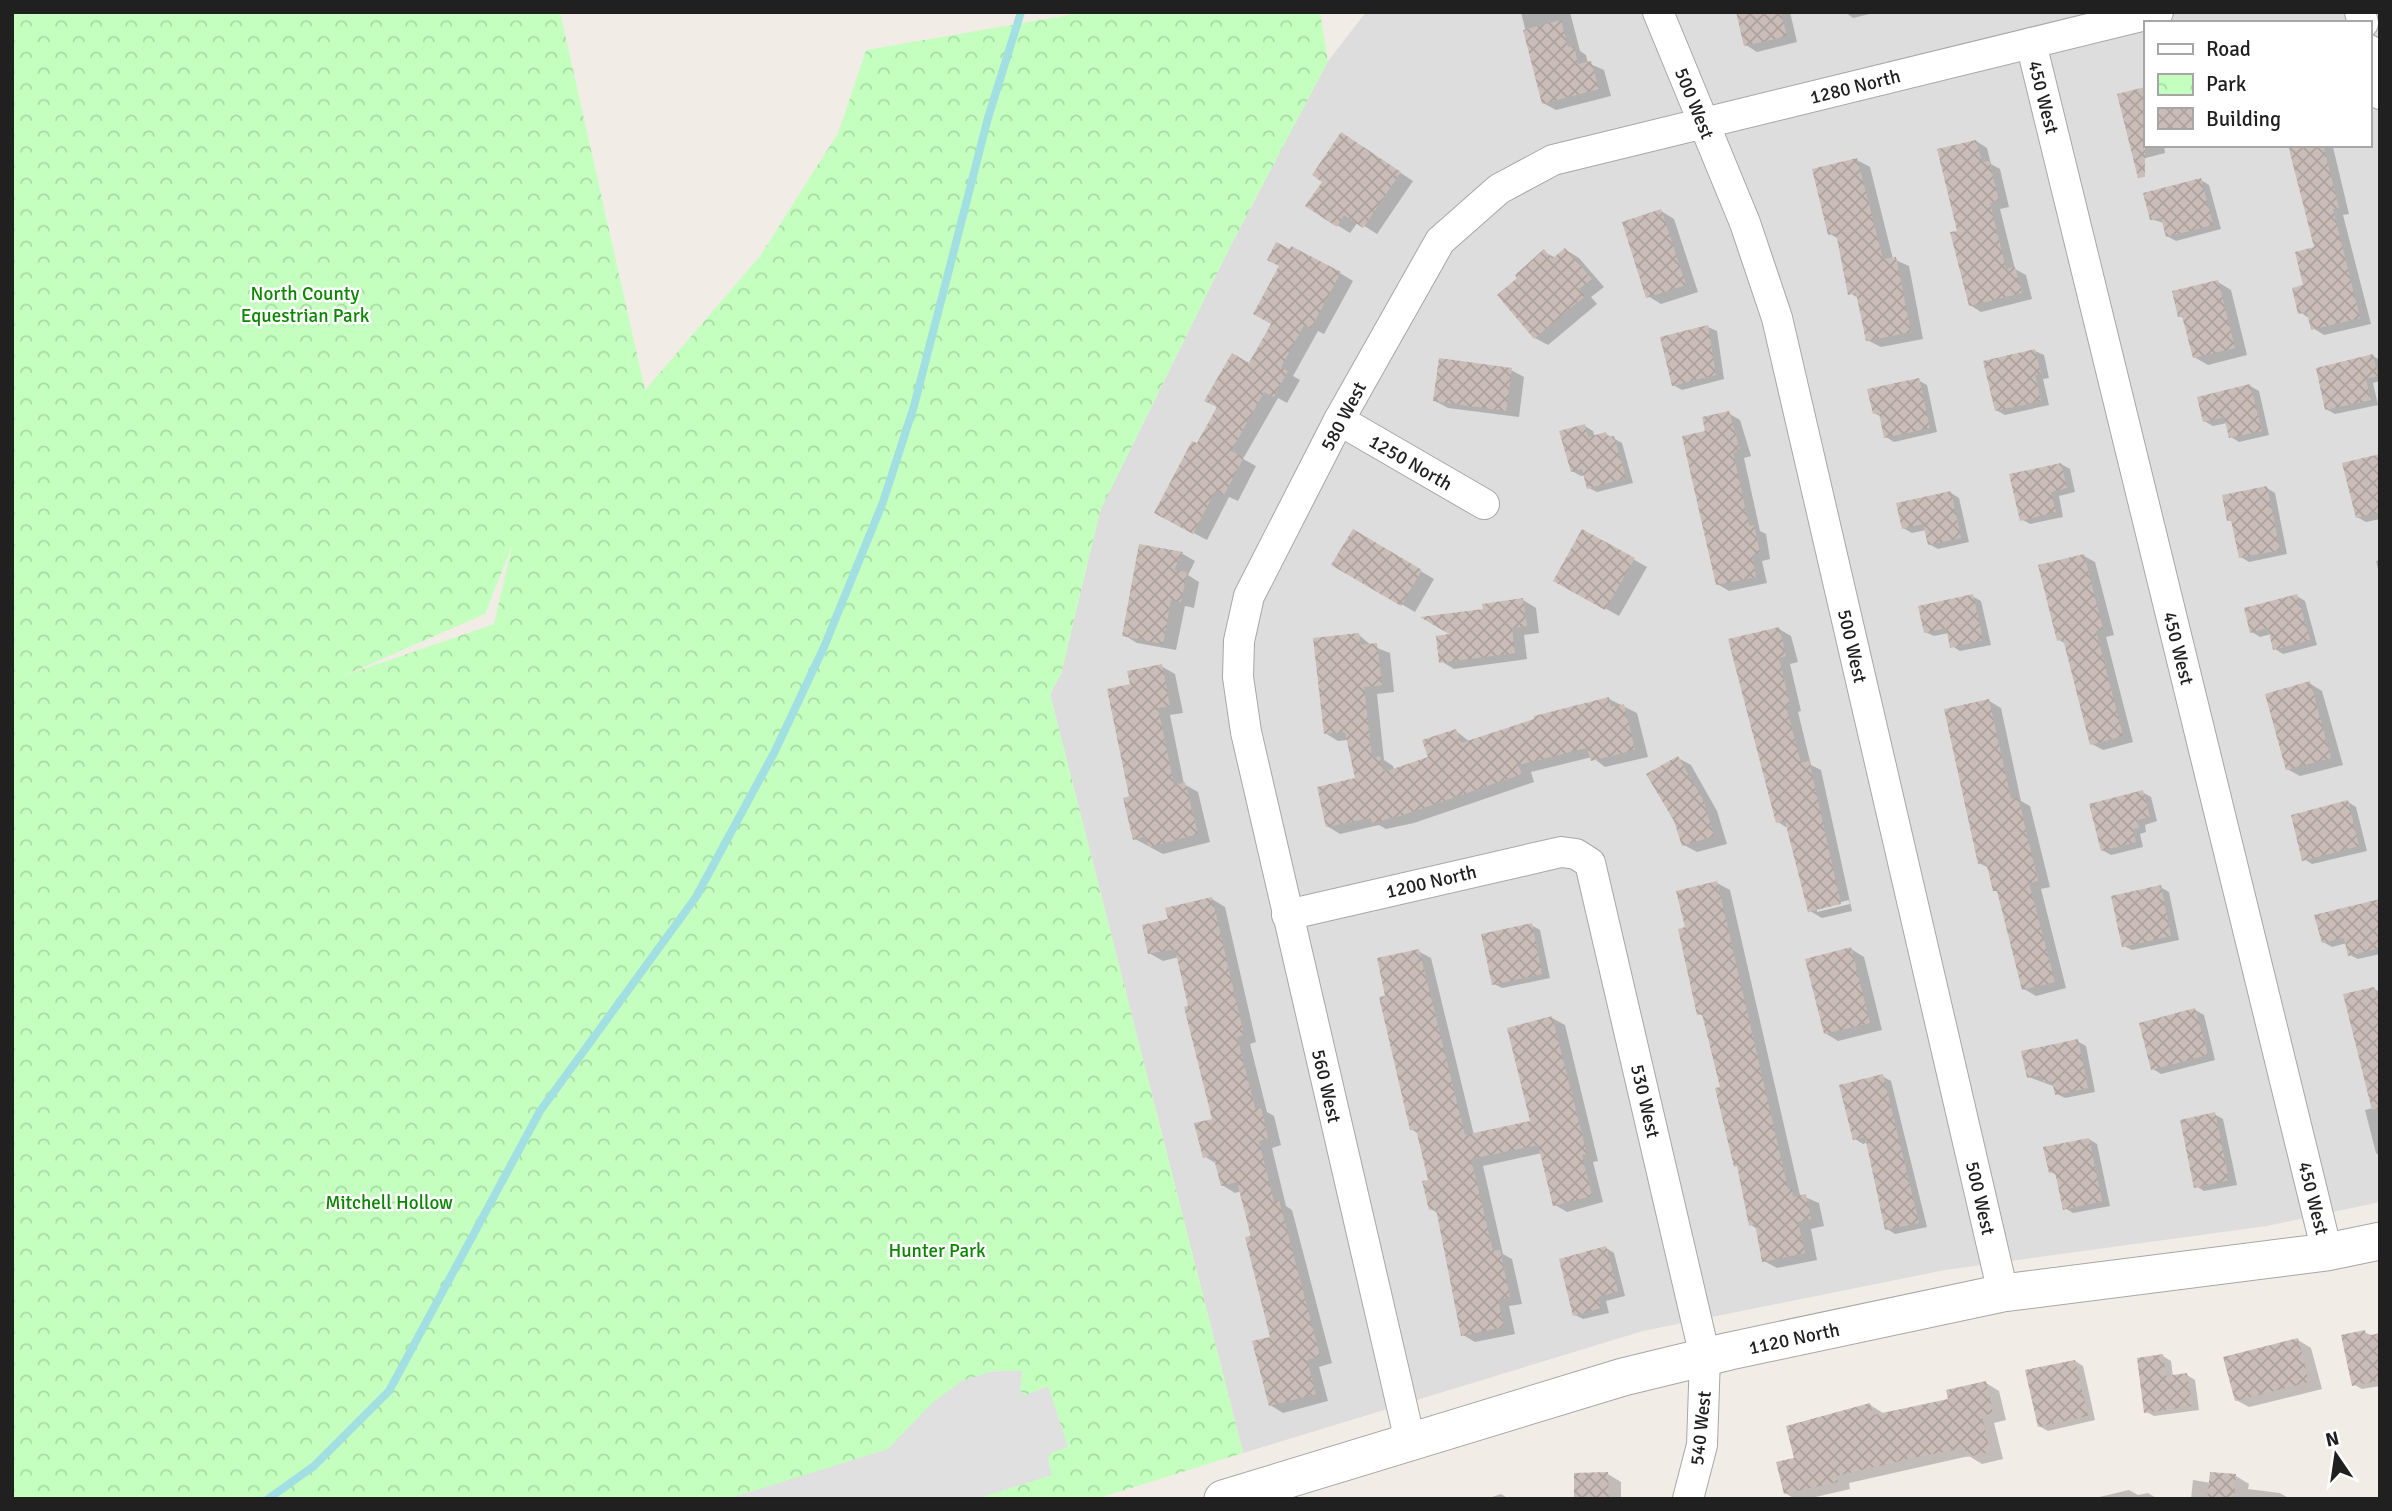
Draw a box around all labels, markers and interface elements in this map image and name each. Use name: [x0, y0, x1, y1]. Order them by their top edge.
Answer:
legend: [2144, 21, 2371, 147]
text: Road: [2206, 36, 2251, 62]
street label: 450 West: [2022, 58, 2064, 137]
street label: 500 West: [1669, 64, 1719, 143]
street label: 1280 North: [1808, 64, 1903, 110]
text: Park: [2206, 71, 2247, 97]
text: Building: [2206, 106, 2281, 132]
park label: North County Equestrian Park: [241, 282, 370, 328]
street label: 580 West: [1316, 377, 1372, 455]
street label: 1250 North: [1364, 429, 1457, 496]
street label: 500 West: [1832, 607, 1872, 686]
street label: 450 West: [2157, 609, 2199, 688]
street label: 1200 North: [1384, 860, 1479, 904]
street label: 560 West: [1306, 1047, 1346, 1126]
street label: 530 West: [1625, 1062, 1665, 1141]
street label: 500 West: [1960, 1159, 2000, 1238]
street label: 450 West: [2292, 1159, 2334, 1238]
park label: Mitchell Hollow: [325, 1191, 453, 1215]
park label: Hunter Park: [888, 1239, 986, 1263]
street label: 1120 North: [1747, 1318, 1842, 1360]
street label: 540 West: [1685, 1389, 1717, 1467]
north arrow: [2301, 1420, 2371, 1490]
text: N: [2323, 1426, 2342, 1453]

